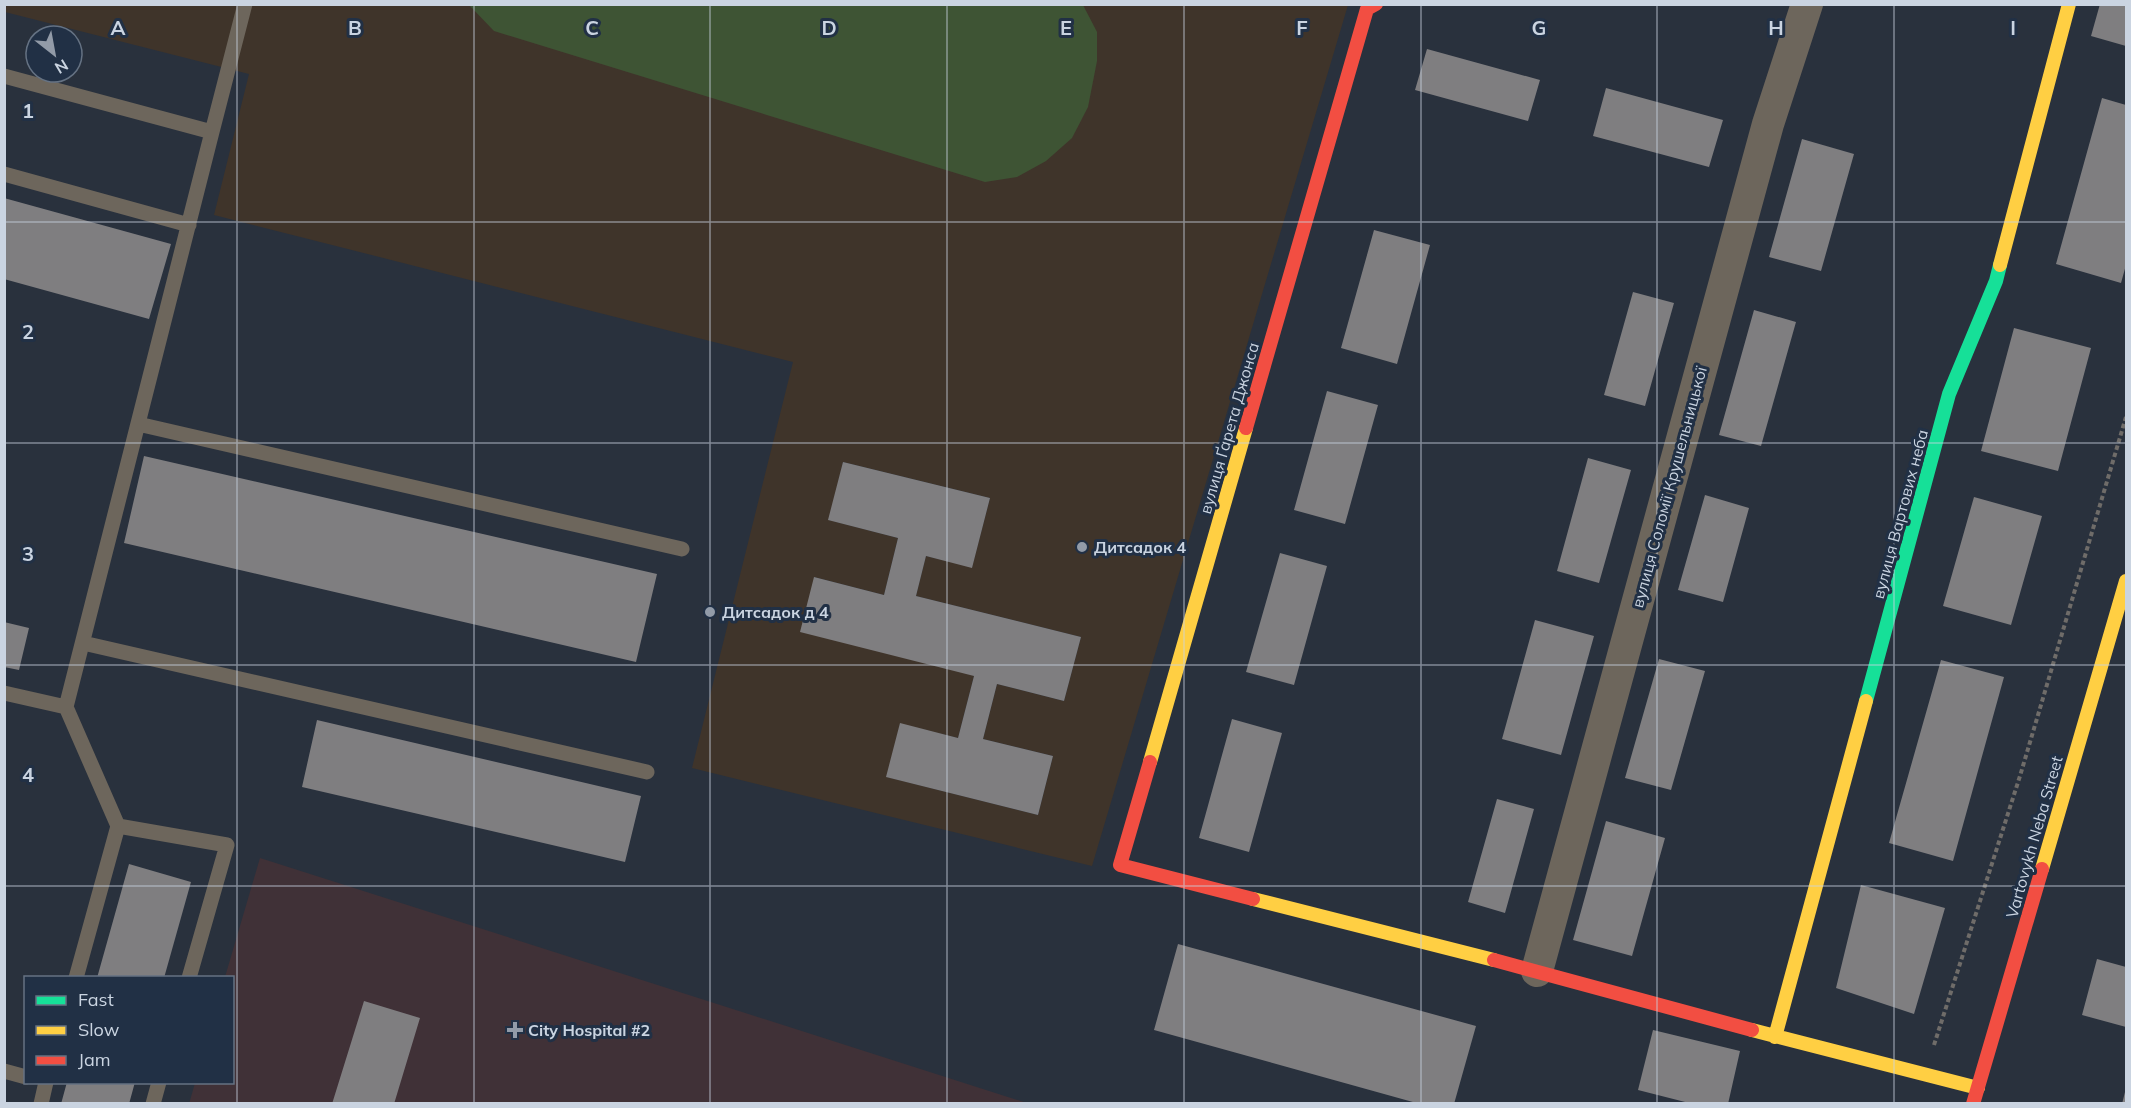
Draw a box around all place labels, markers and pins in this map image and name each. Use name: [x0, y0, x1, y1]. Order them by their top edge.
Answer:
place label: Дитсадок 4: [1094, 537, 1186, 557]
marker: Дитсадок 4: [1075, 540, 1089, 554]
place label: Дитсадок д 4: [722, 602, 829, 622]
marker: Дитсадок д 4: [703, 605, 717, 619]
place label: City Hospital #2: [528, 1020, 650, 1040]
marker: City Hospital #2: [506, 1021, 524, 1039]

